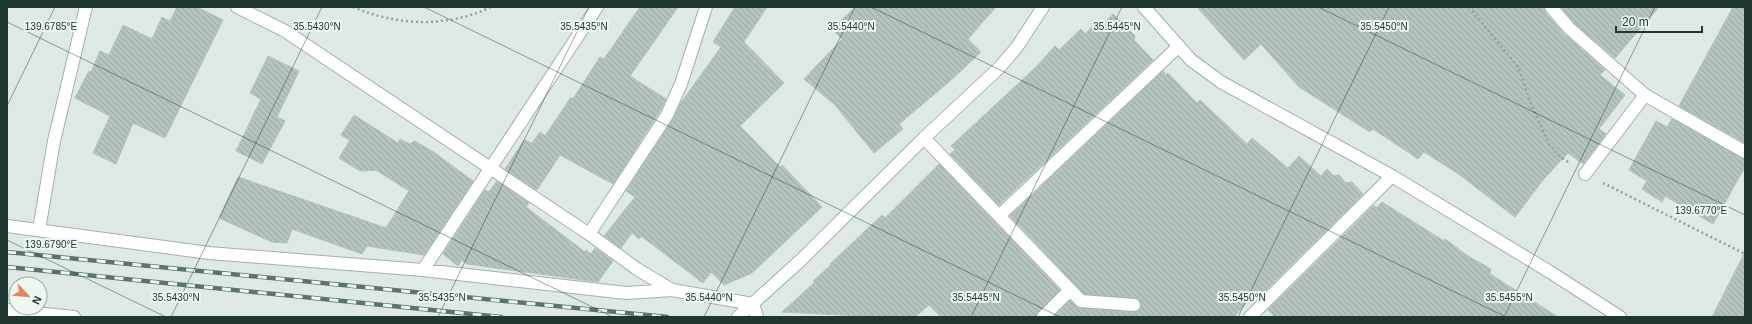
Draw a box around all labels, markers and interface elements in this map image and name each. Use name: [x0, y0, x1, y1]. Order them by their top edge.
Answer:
scale bar: [1616, 8, 1702, 34]
text: 20 m: [1622, 15, 1649, 29]
text: 139.6785°E: [25, 21, 78, 32]
text: 35.5430°N: [293, 21, 341, 32]
text: 35.5435°N: [560, 21, 608, 32]
text: 35.5440°N: [827, 21, 875, 32]
text: 35.5445°N: [1093, 21, 1141, 32]
text: 35.5450°N: [1360, 21, 1408, 32]
text: 139.6770°E: [1675, 205, 1728, 216]
text: 139.6790°E: [25, 239, 78, 250]
north arrow: [8, 276, 48, 316]
text: 35.5430°N: [152, 292, 200, 303]
text: 35.5435°N: [418, 292, 466, 303]
text: 35.5440°N: [685, 292, 733, 303]
text: 35.5445°N: [952, 292, 1000, 303]
text: 35.5450°N: [1218, 292, 1266, 303]
text: 35.5455°N: [1485, 292, 1533, 303]
text: N: [30, 294, 44, 307]

